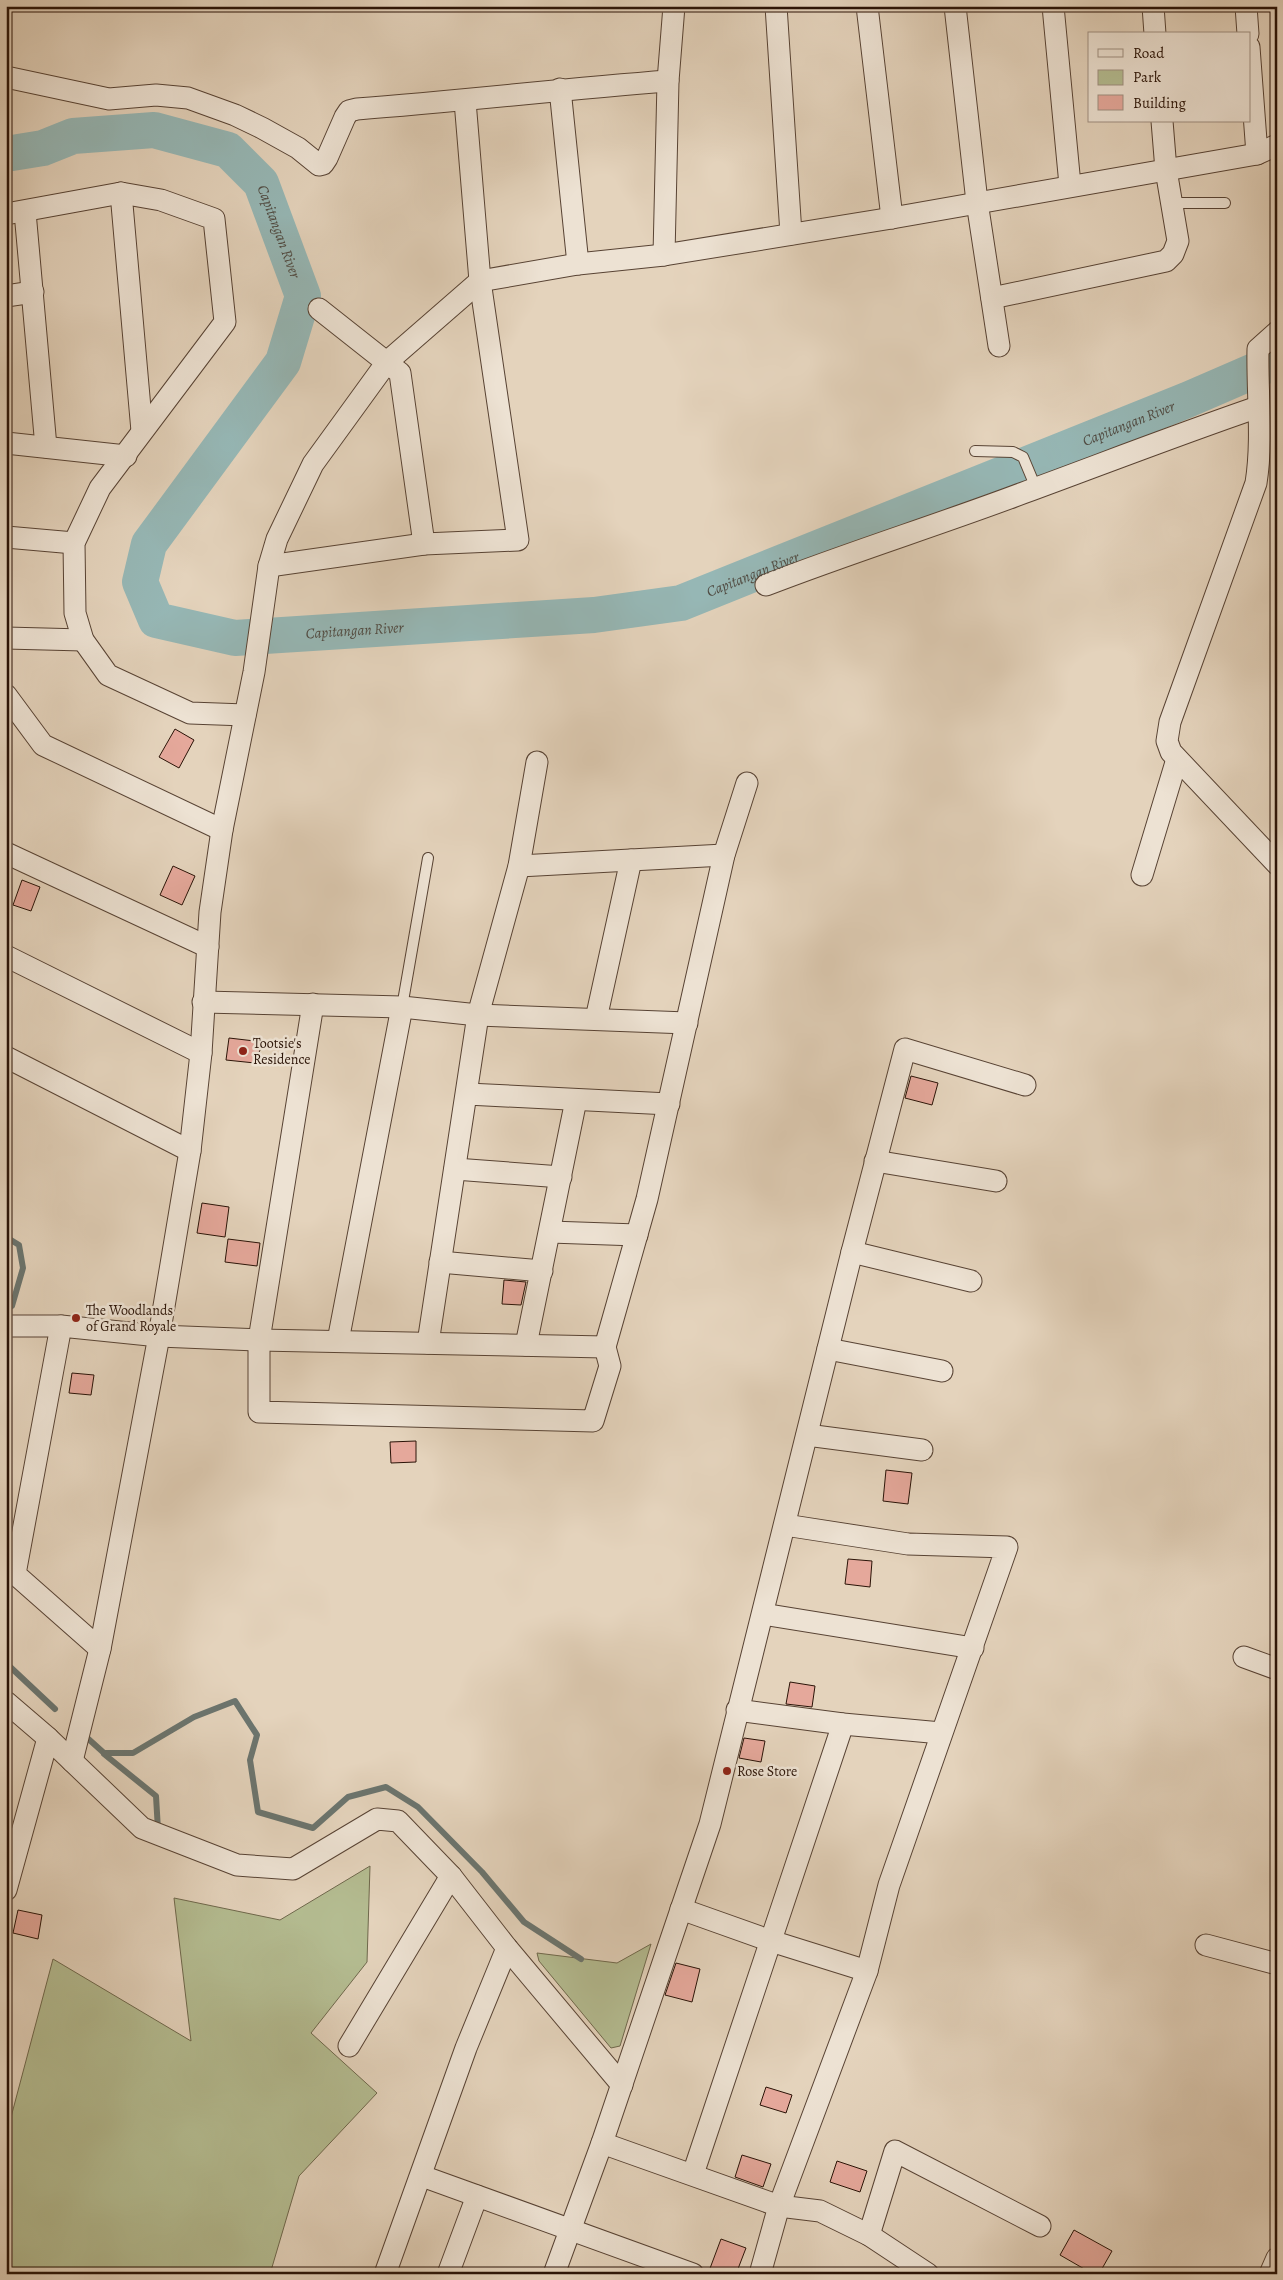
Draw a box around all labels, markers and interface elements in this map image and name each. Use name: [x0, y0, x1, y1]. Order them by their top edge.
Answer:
legend: [1088, 32, 1250, 122]
text: Road: [1133, 43, 1165, 63]
text: Park: [1133, 67, 1162, 87]
text: Building: [1133, 93, 1186, 113]
water label: Capitangan River: [253, 182, 306, 282]
water label: Capitangan River: [1079, 396, 1179, 451]
water label: Capitangan River: [704, 546, 803, 602]
water label: Capitangan River: [305, 617, 405, 643]
place label: Tootsie's Residence: [253, 1034, 310, 1069]
marker: Tootsie's Residence: [237, 1045, 249, 1057]
place label: The Woodlands of Grand Royale: [86, 1301, 176, 1336]
marker: The Woodlands of Grand Royale: [70, 1312, 82, 1324]
place label: Rose Store: [737, 1762, 797, 1781]
marker: Rose Store: [721, 1765, 733, 1777]

